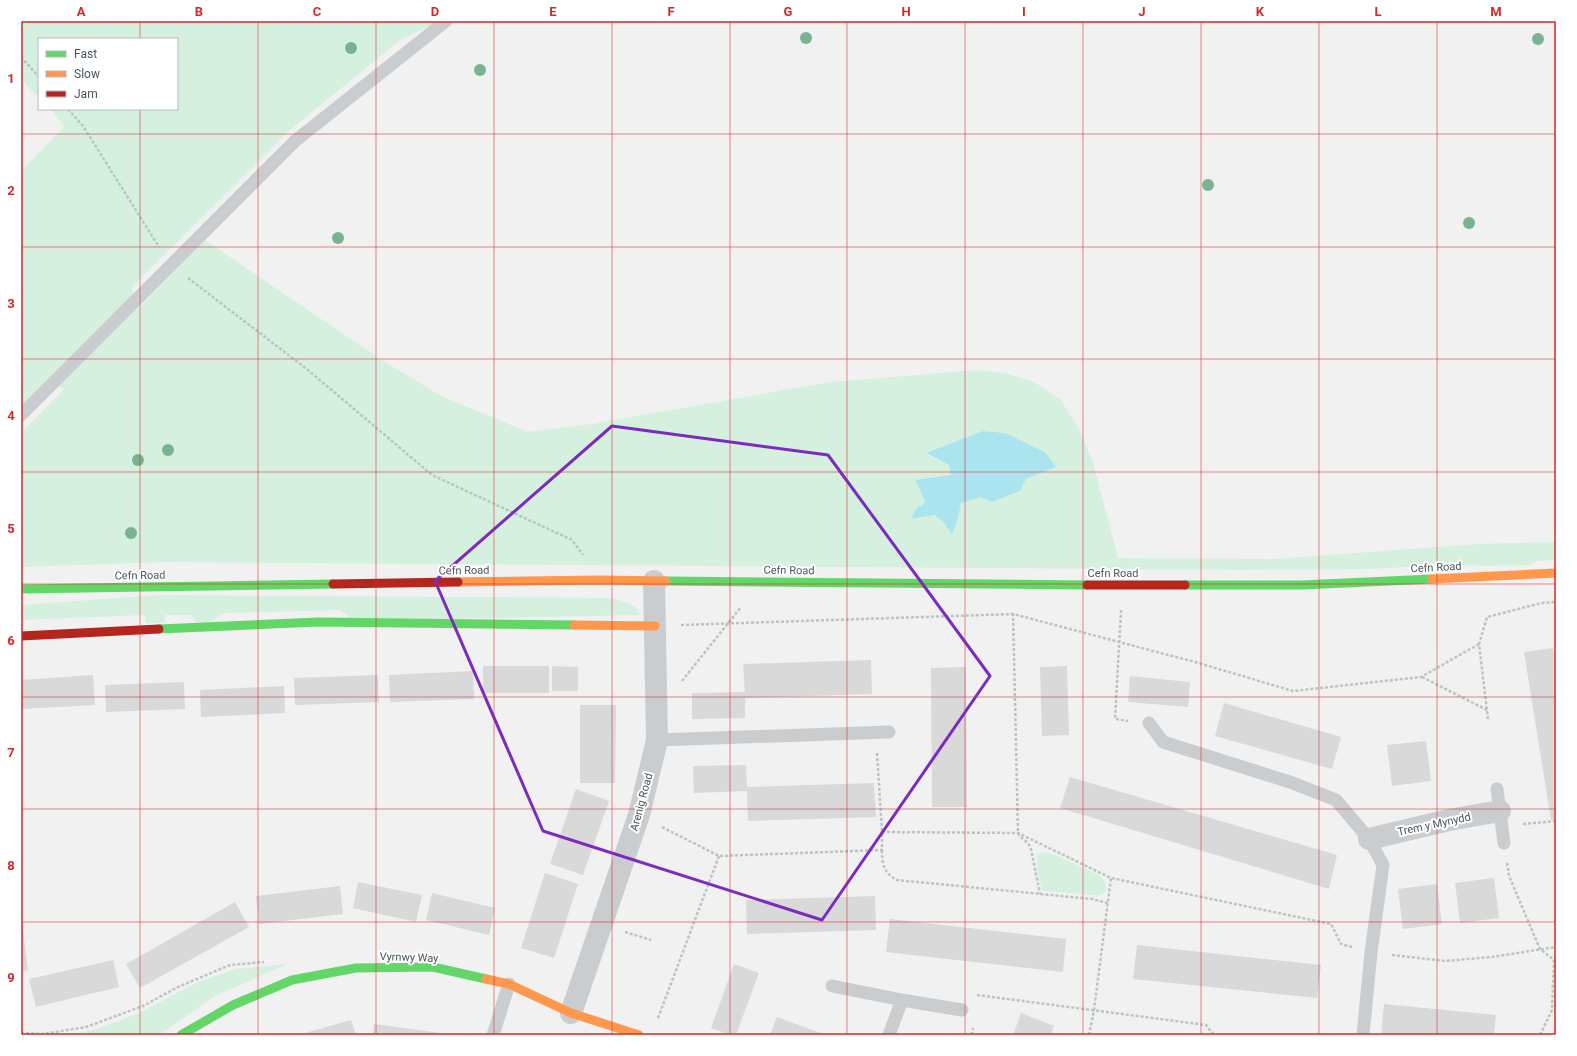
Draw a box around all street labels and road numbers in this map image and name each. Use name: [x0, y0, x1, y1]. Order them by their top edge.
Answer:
street label: Cefn Road: [1410, 560, 1462, 575]
street label: Cefn Road: [438, 564, 490, 577]
street label: Cefn Road: [763, 564, 815, 577]
street label: Cefn Road: [1088, 567, 1138, 580]
street label: Cefn Road: [114, 569, 166, 582]
street label: Arenig Road: [628, 772, 655, 833]
street label: Trem y Mynydd: [1396, 810, 1472, 839]
street label: Vyrnwy Way: [379, 950, 439, 965]

